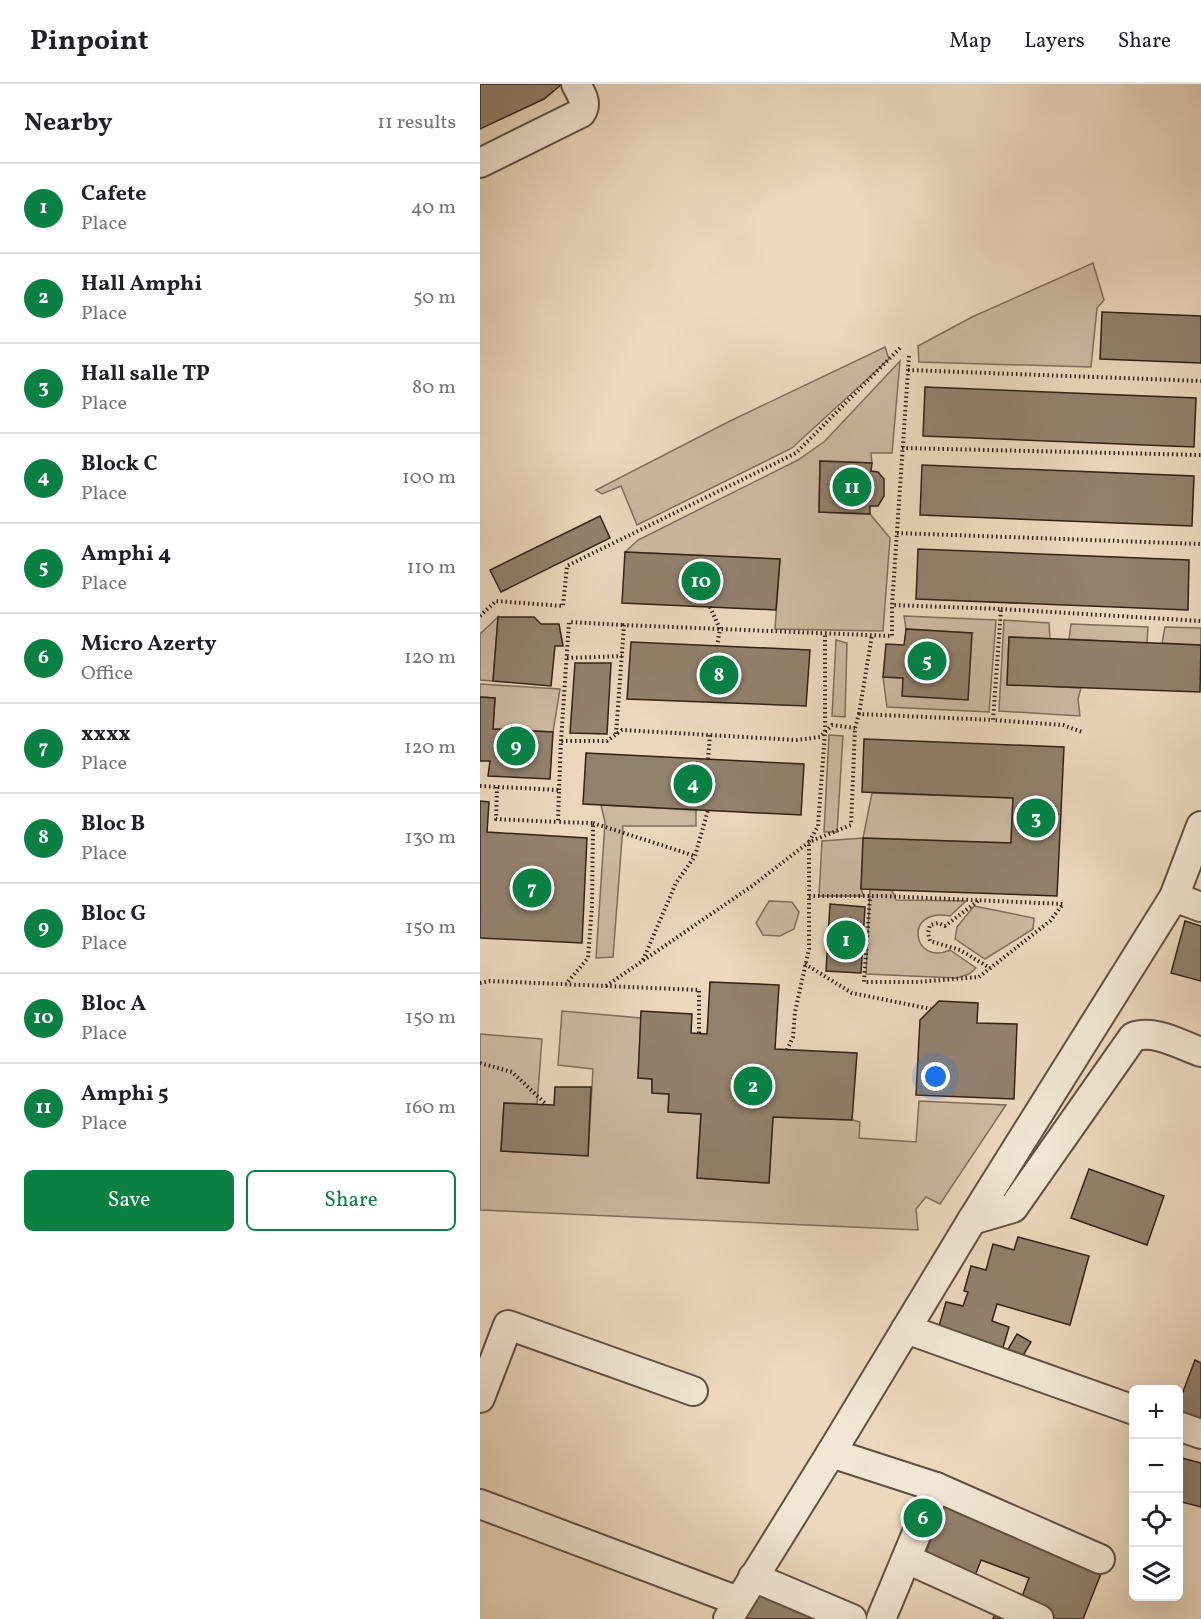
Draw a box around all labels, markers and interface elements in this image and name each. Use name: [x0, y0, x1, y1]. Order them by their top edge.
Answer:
text: Pinpoint: [30, 22, 148, 61]
text: Map: [949, 27, 991, 56]
text: Layers: [1024, 27, 1085, 56]
text: Share: [1118, 27, 1171, 56]
text: Nearby: [24, 105, 113, 141]
text: 11 results: [377, 109, 456, 137]
text: Cafete: [81, 179, 146, 210]
text: 1: [39, 194, 48, 222]
text: 40 m: [411, 194, 456, 222]
text: Place: [81, 210, 127, 238]
text: Hall Amphi: [81, 269, 202, 300]
text: 2: [38, 284, 49, 312]
text: 50 m: [413, 284, 456, 312]
text: Place: [81, 300, 127, 328]
text: Hall salle TP: [81, 359, 210, 390]
text: 3: [38, 374, 49, 402]
text: 80 m: [412, 374, 456, 402]
text: Place: [81, 390, 127, 418]
text: Block C: [81, 449, 158, 480]
text: 4: [37, 464, 50, 492]
text: 100 m: [402, 464, 456, 492]
pin: 11: [832, 464, 872, 510]
text: Place: [81, 480, 127, 508]
text: Amphi 4: [81, 539, 171, 570]
text: 5: [39, 554, 48, 582]
text: 110 m: [407, 554, 456, 582]
pin: 10: [682, 558, 720, 604]
text: Place: [81, 570, 127, 598]
text: Micro Azerty: [81, 629, 217, 660]
pin: 5: [908, 638, 946, 684]
text: 6: [38, 644, 49, 672]
text: 120 m: [404, 644, 456, 672]
pin: 8: [700, 652, 738, 698]
text: Office: [81, 660, 133, 688]
text: xxxx: [81, 719, 131, 750]
pin: 9: [496, 724, 536, 768]
text: 7: [39, 734, 48, 762]
text: 120 m: [404, 734, 456, 762]
text: Place: [81, 750, 127, 778]
pin: 4: [674, 762, 712, 806]
pin: 3: [1016, 796, 1056, 840]
text: Bloc B: [81, 809, 145, 840]
text: 8: [38, 824, 49, 852]
text: 130 m: [405, 824, 456, 852]
text: Place: [81, 840, 127, 868]
pin: 7: [512, 866, 552, 910]
text: Bloc G: [81, 899, 146, 930]
text: 9: [38, 914, 49, 942]
text: 150 m: [405, 914, 456, 942]
pin: 1: [826, 918, 866, 962]
text: Place: [81, 930, 127, 958]
text: Bloc A: [81, 989, 146, 1020]
text: 10: [33, 1004, 54, 1032]
text: 150 m: [405, 1004, 456, 1032]
text: Place: [81, 1020, 127, 1048]
your location: [921, 1062, 950, 1091]
pin: 2: [734, 1064, 772, 1108]
text: Amphi 5: [81, 1079, 169, 1110]
text: 11: [35, 1094, 52, 1122]
text: 160 m: [404, 1094, 456, 1122]
text: Place: [81, 1110, 127, 1138]
button: Save: [24, 1170, 234, 1231]
button: Share: [246, 1170, 456, 1231]
map controls: [1129, 1385, 1183, 1601]
button: +: [1129, 1385, 1183, 1439]
button: −: [1129, 1439, 1183, 1493]
button: locate: [1129, 1493, 1183, 1547]
pin: 6: [904, 1496, 942, 1540]
button: layers: [1129, 1547, 1183, 1601]

